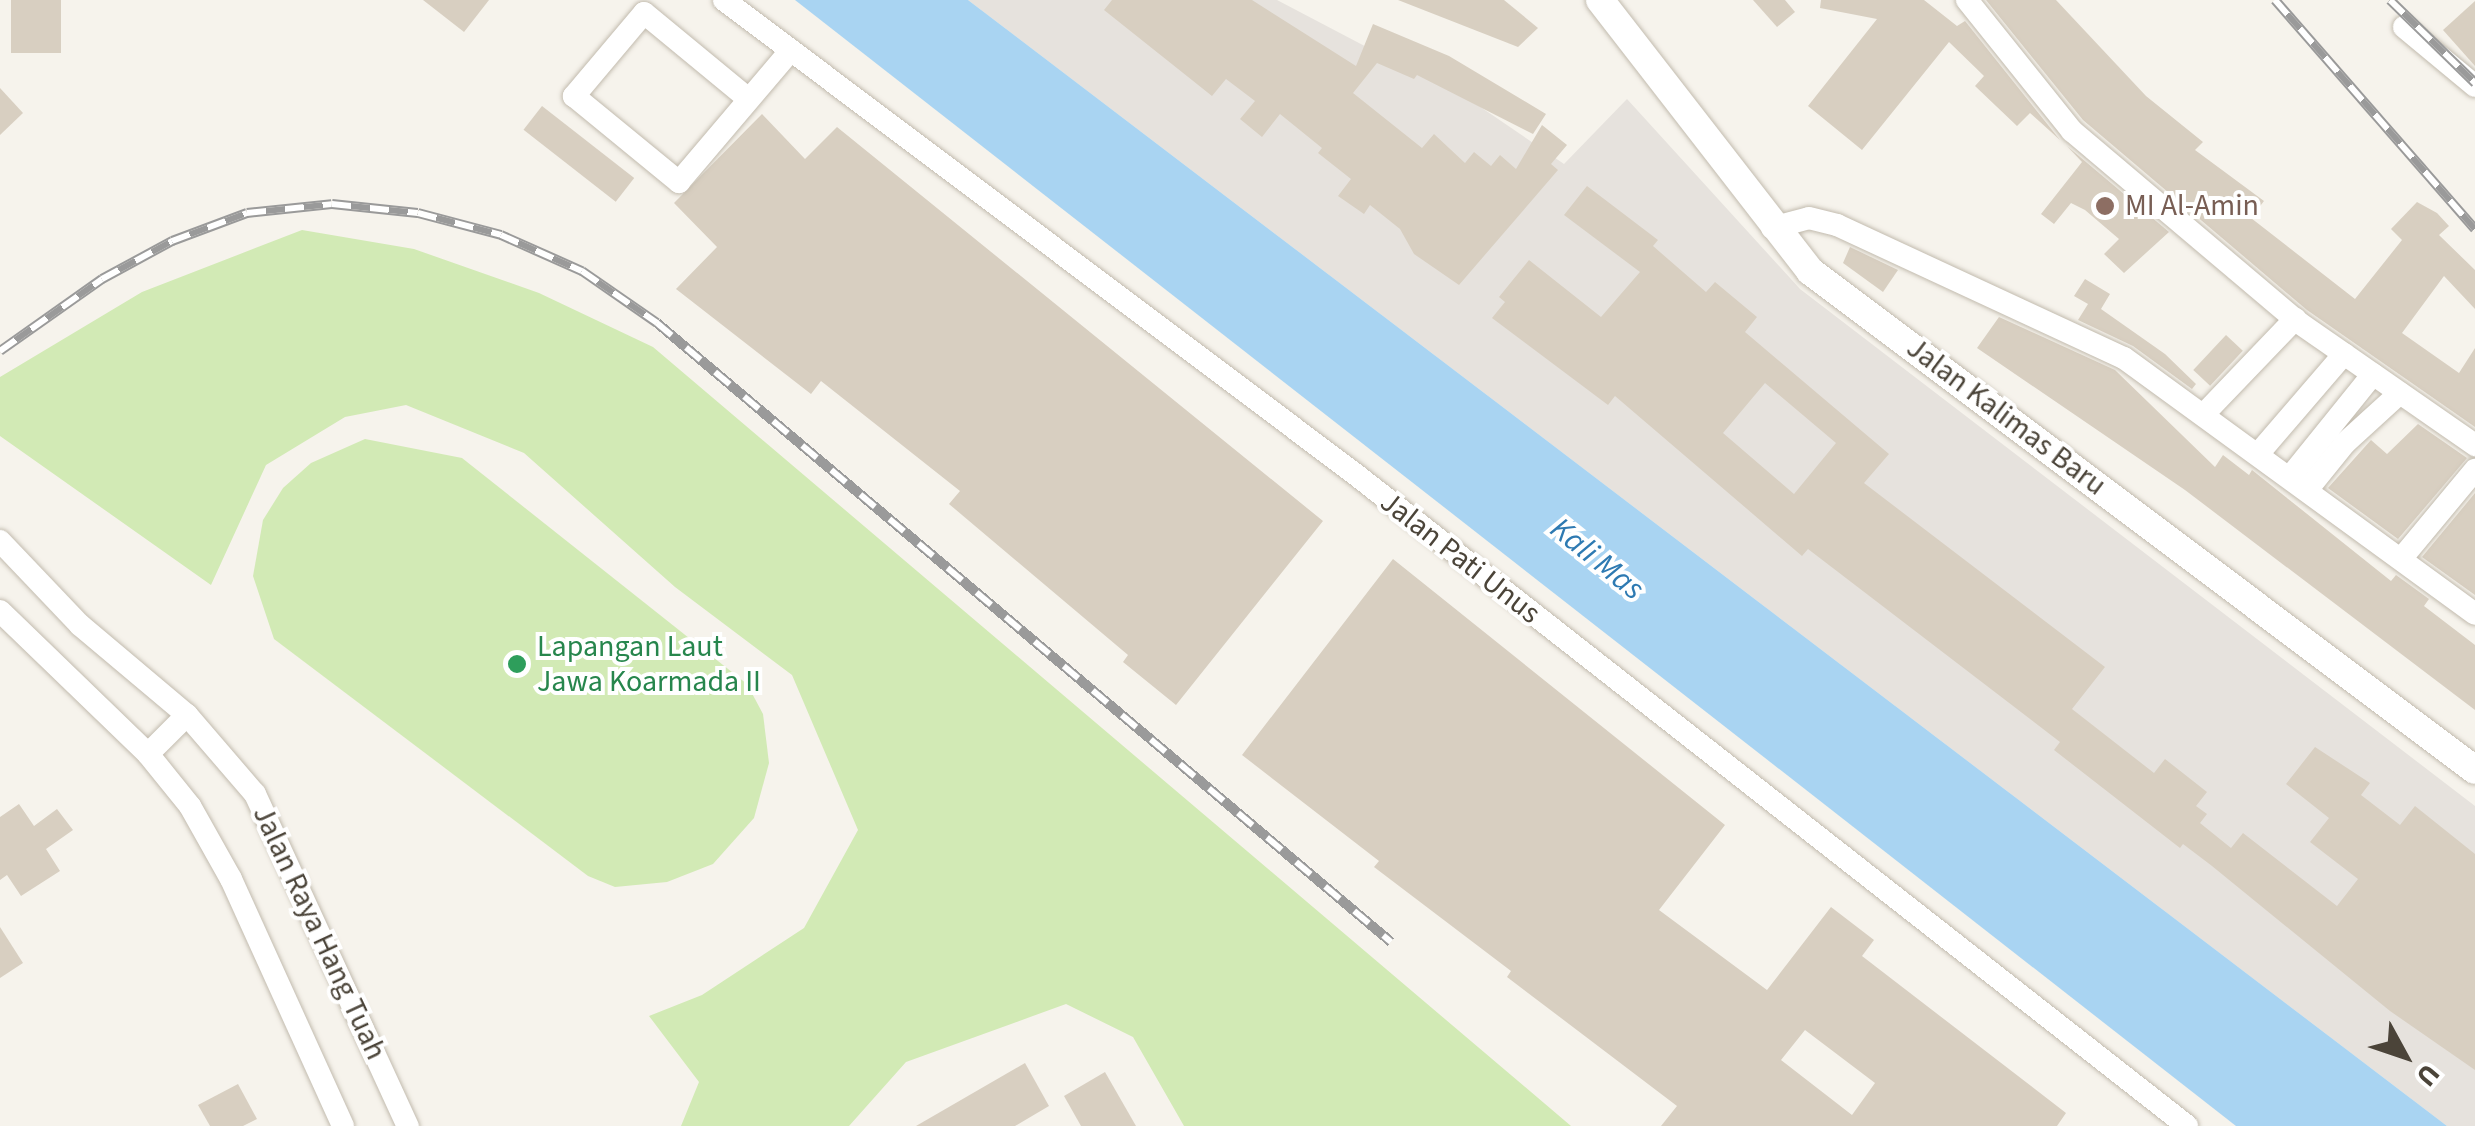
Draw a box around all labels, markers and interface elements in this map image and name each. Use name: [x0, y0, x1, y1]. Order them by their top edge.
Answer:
place label: MI Al-Amin: [2125, 188, 2259, 224]
marker: MI Al-Amin: [2094, 195, 2116, 217]
street label: Jalan Kalimas Baru: [1899, 330, 2113, 504]
street label: Jalan Pati Unus: [1373, 484, 1547, 632]
water label: Kali Mas: [1542, 510, 1652, 608]
place label: Lapangan Laut Jawa Koarmada II: [537, 629, 761, 700]
marker: Lapangan Laut Jawa Koarmada II: [506, 653, 528, 675]
street label: Jalan Raya Hang Tuah: [244, 800, 394, 1066]
north arrow: [2355, 1006, 2455, 1106]
text: U: [2407, 1055, 2449, 1095]

